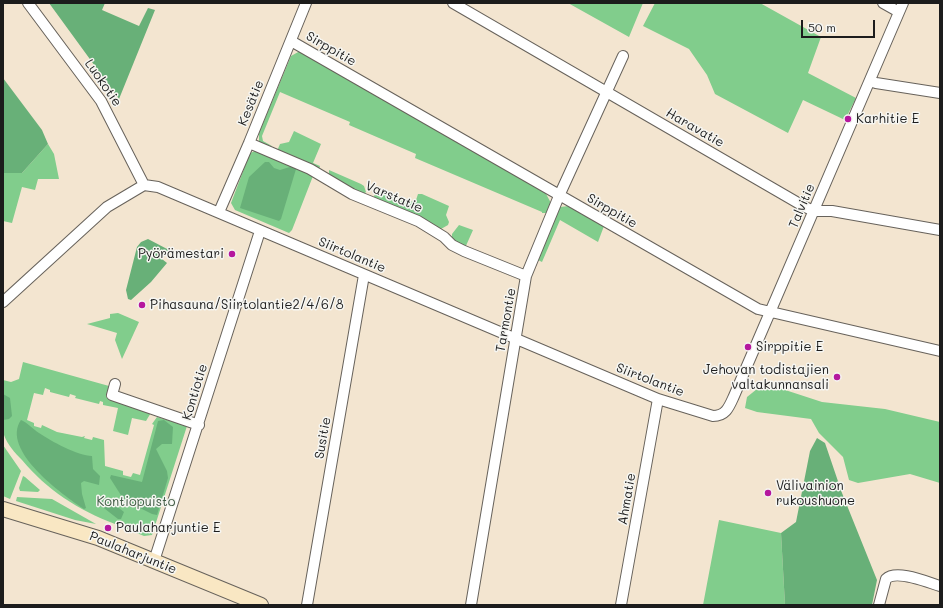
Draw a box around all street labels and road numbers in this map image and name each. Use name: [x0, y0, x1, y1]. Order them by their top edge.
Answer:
street label: Sirppitie: [303, 28, 359, 70]
street label: Luokotie: [81, 56, 125, 110]
street label: Kesätie: [235, 78, 267, 128]
street label: Haravatie: [663, 105, 727, 151]
street label: Varstatie: [363, 178, 425, 216]
street label: Talvitie: [786, 181, 818, 231]
street label: Sirppitie: [584, 190, 640, 232]
street label: Siirtolantie: [316, 234, 388, 276]
street label: Tarmontie: [493, 287, 519, 353]
street label: Siirtolantie: [614, 360, 686, 400]
street label: Kontiotie: [179, 362, 211, 422]
street label: Susitie: [312, 416, 334, 460]
street label: Ahmatie: [615, 472, 639, 526]
street label: Paulaharjuntie: [87, 528, 179, 578]

